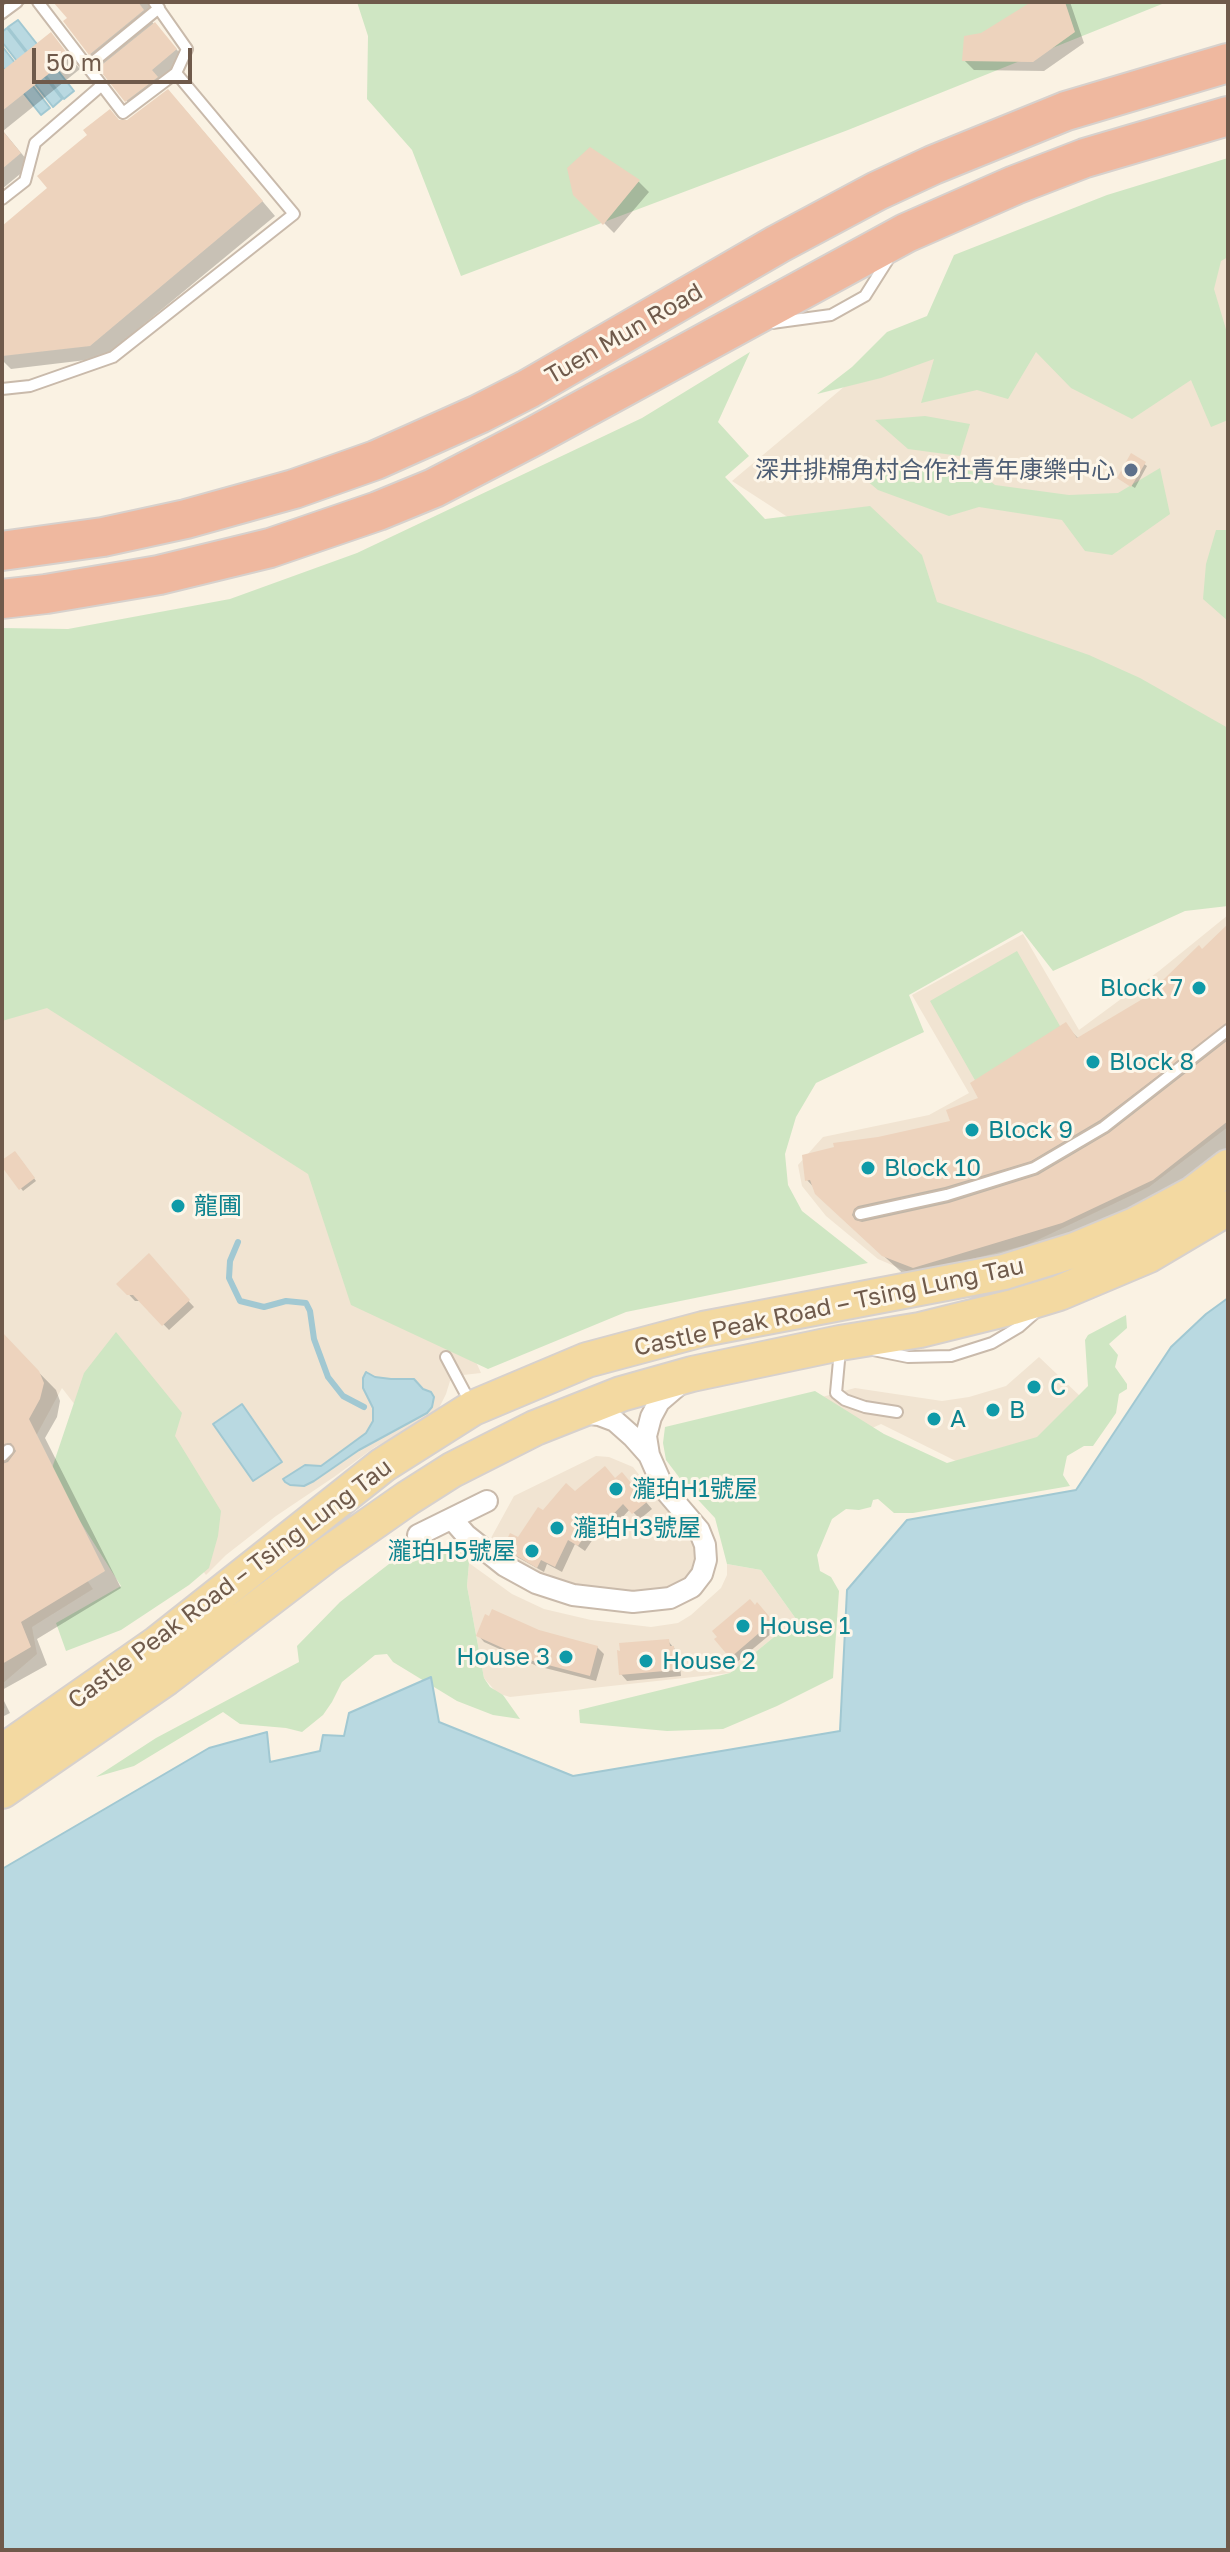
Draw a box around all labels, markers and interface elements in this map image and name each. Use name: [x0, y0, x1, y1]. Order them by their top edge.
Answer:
scale bar: [36, 32, 196, 82]
text: 50 m: [46, 47, 102, 76]
street label: Tuen Mun Road: [540, 277, 708, 391]
place label: 深井排棉角村合作社青年康樂中心: [755, 456, 1115, 484]
marker: 深井排棉角村合作社青年康樂中心: [1122, 461, 1140, 479]
place label: Block 7: [1100, 974, 1183, 1002]
marker: Block 7: [1190, 979, 1208, 997]
place label: Block 8: [1109, 1048, 1194, 1076]
marker: Block 8: [1084, 1053, 1102, 1071]
place label: Block 9: [988, 1116, 1073, 1144]
marker: Block 9: [963, 1121, 981, 1139]
place label: Block 10: [884, 1154, 981, 1182]
marker: Block 10: [859, 1159, 877, 1177]
place label: 龍圃: [194, 1192, 242, 1220]
marker: 龍圃: [169, 1197, 187, 1215]
street label: Castle Peak Road – Tsing Lung Tau: [631, 1252, 1027, 1362]
place label: C: [1050, 1373, 1066, 1401]
marker: C: [1025, 1378, 1043, 1396]
place label: B: [1009, 1396, 1025, 1424]
marker: B: [984, 1401, 1002, 1419]
place label: A: [950, 1405, 966, 1433]
marker: A: [925, 1410, 943, 1428]
street label: Castle Peak Road – Tsing Lung Tau: [63, 1453, 397, 1715]
place label: 瀧珀H1號屋: [632, 1475, 758, 1503]
marker: 瀧珀H1號屋: [607, 1480, 625, 1498]
place label: 瀧珀H3號屋: [573, 1514, 701, 1542]
marker: 瀧珀H3號屋: [548, 1519, 566, 1537]
place label: 瀧珀H5號屋: [388, 1537, 516, 1565]
marker: 瀧珀H5號屋: [523, 1542, 541, 1560]
place label: House 1: [759, 1612, 850, 1640]
marker: House 1: [734, 1617, 752, 1635]
place label: House 3: [456, 1643, 550, 1671]
place label: House 2: [662, 1647, 756, 1675]
marker: House 3: [557, 1648, 575, 1666]
marker: House 2: [637, 1652, 655, 1670]

